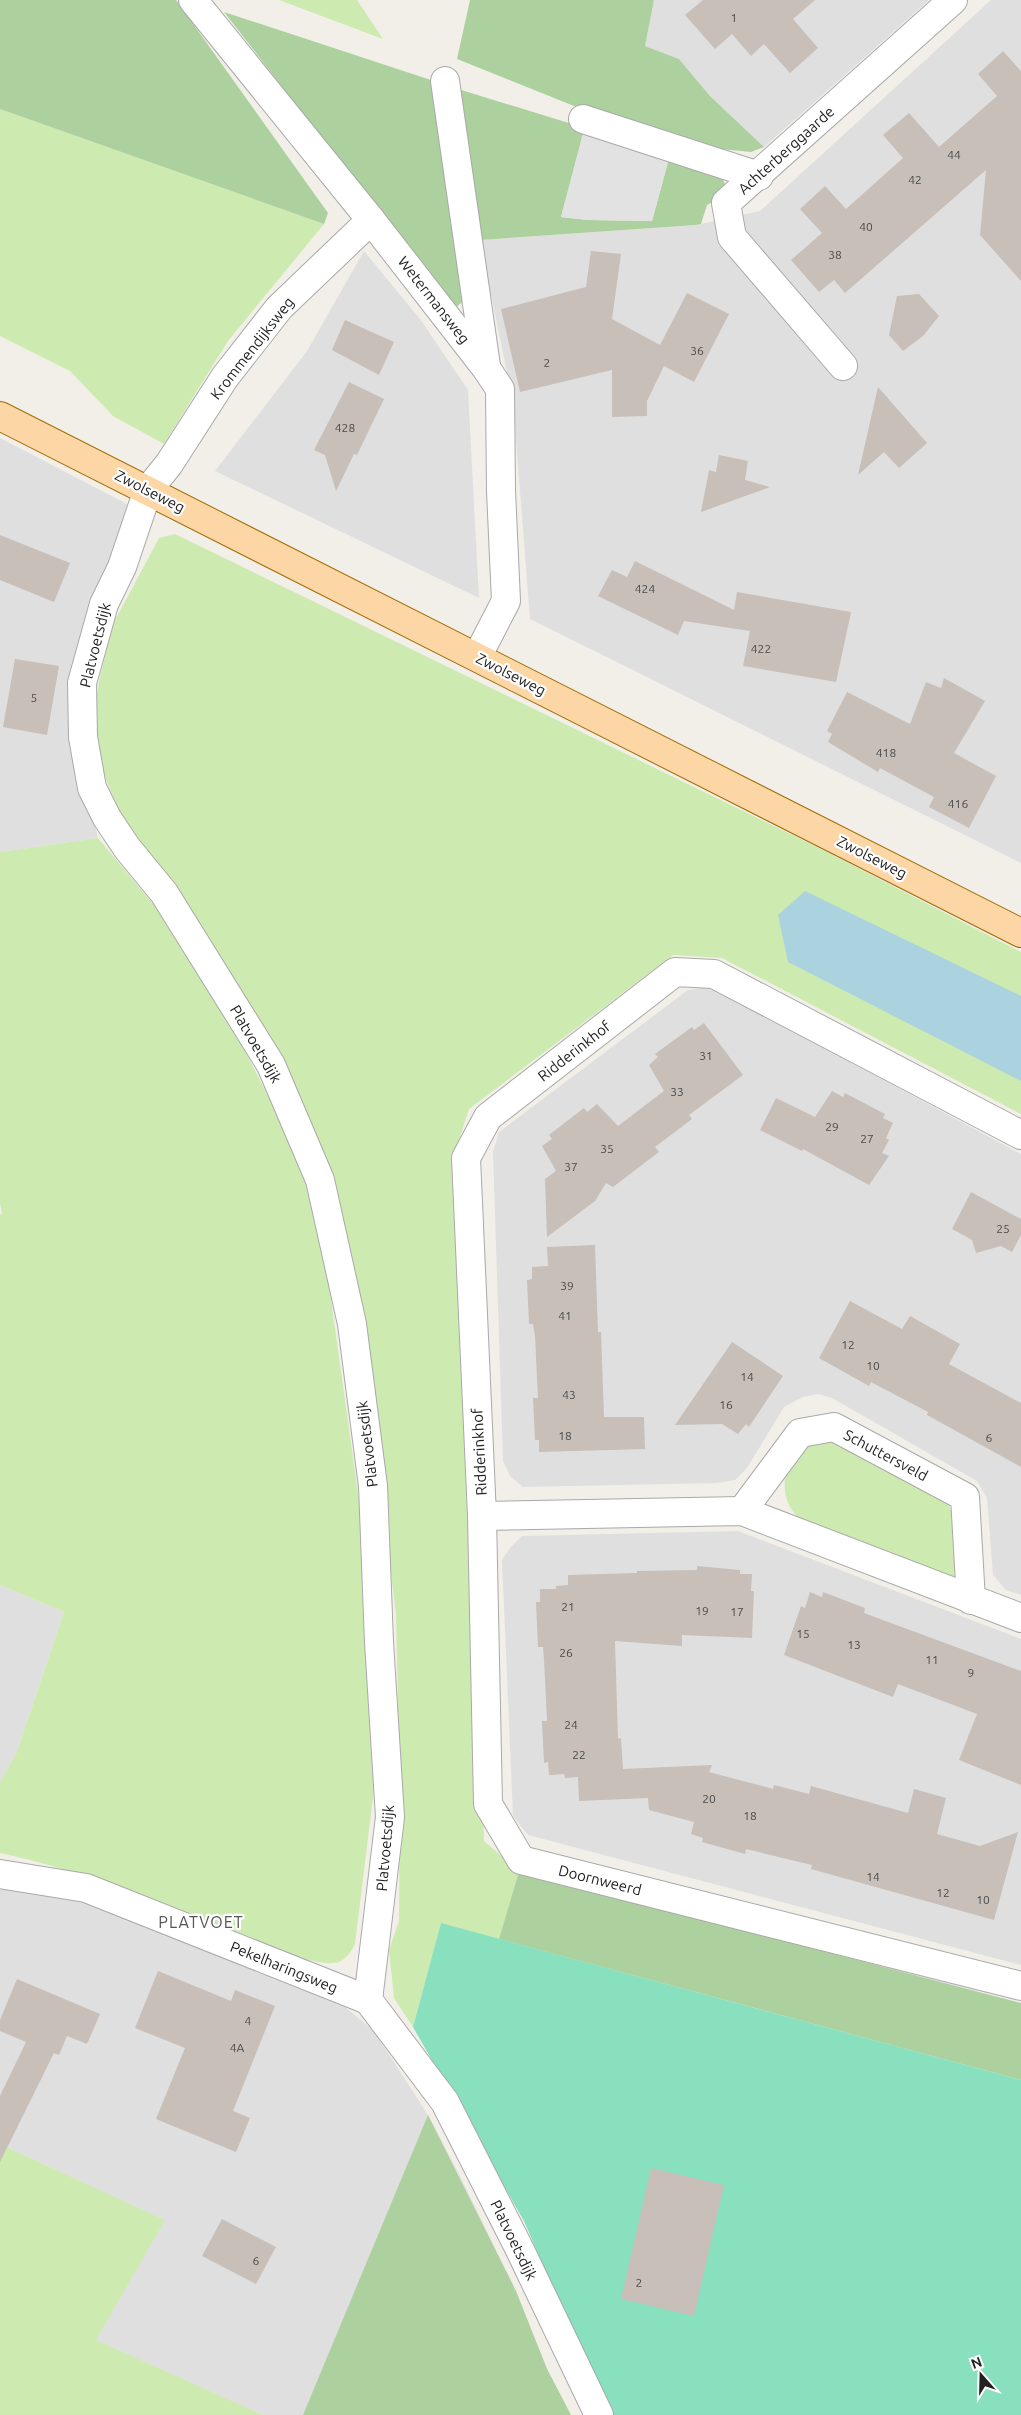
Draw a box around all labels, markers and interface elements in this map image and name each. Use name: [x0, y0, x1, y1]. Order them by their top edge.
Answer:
house number: 1: [731, 11, 737, 24]
street label: Achterberggaarde: [735, 102, 837, 198]
house number: 44: [947, 148, 961, 161]
house number: 42: [908, 173, 922, 186]
house number: 40: [859, 220, 873, 233]
house number: 38: [828, 248, 842, 261]
street label: Wetermansweg: [395, 253, 473, 347]
street label: Krommendijksweg: [207, 294, 297, 402]
house number: 36: [690, 344, 704, 357]
house number: 2: [544, 356, 550, 369]
house number: 428: [335, 421, 355, 434]
street label: Zwolseweg: [112, 466, 188, 516]
house number: 424: [635, 582, 655, 595]
street label: Platvoetsdijk: [76, 600, 114, 689]
house number: 422: [751, 642, 771, 655]
street label: Zwolseweg: [473, 649, 549, 699]
house number: 5: [31, 691, 37, 704]
house number: 418: [876, 746, 896, 759]
house number: 416: [948, 797, 968, 810]
street label: Zwolseweg: [834, 832, 910, 882]
street label: Platvoetsdijk: [227, 1002, 285, 1086]
street label: Ridderinkhof: [534, 1017, 614, 1085]
house number: 31: [699, 1049, 713, 1062]
house number: 33: [670, 1085, 684, 1098]
house number: 29: [825, 1120, 839, 1133]
house number: 27: [860, 1132, 874, 1145]
house number: 35: [600, 1142, 614, 1155]
house number: 37: [564, 1160, 578, 1173]
house number: 25: [996, 1222, 1010, 1235]
house number: 39: [560, 1279, 574, 1292]
house number: 41: [558, 1309, 572, 1322]
house number: 12: [841, 1338, 855, 1351]
house number: 10: [866, 1359, 880, 1372]
house number: 14: [740, 1370, 754, 1383]
house number: 43: [562, 1388, 576, 1401]
house number: 16: [719, 1398, 733, 1411]
street label: Platvoetsdijk: [353, 1399, 381, 1488]
street label: Ridderinkhof: [468, 1408, 490, 1496]
street label: Schuttersveld: [841, 1426, 931, 1484]
house number: 18: [558, 1429, 572, 1442]
house number: 6: [986, 1431, 993, 1444]
house number: 21: [561, 1600, 575, 1613]
house number: 19: [695, 1604, 709, 1617]
house number: 17: [730, 1605, 744, 1618]
house number: 15: [796, 1627, 810, 1640]
house number: 13: [847, 1638, 861, 1651]
house number: 26: [559, 1646, 573, 1659]
house number: 11: [925, 1653, 939, 1666]
house number: 9: [968, 1666, 974, 1679]
house number: 24: [564, 1718, 578, 1731]
house number: 22: [572, 1748, 586, 1761]
house number: 20: [702, 1792, 716, 1805]
street label: Platvoetsdijk: [373, 1804, 397, 1892]
house number: 18: [743, 1809, 757, 1822]
street label: Doornweerd: [557, 1861, 643, 1899]
house number: 14: [866, 1870, 880, 1883]
house number: 12: [936, 1886, 950, 1899]
house number: 10: [976, 1893, 990, 1906]
district label: PLATVOET: [158, 1913, 244, 1931]
street label: Pekelharingsweg: [228, 1938, 340, 1996]
house number: 4: [245, 2014, 252, 2027]
house number: 4A: [230, 2041, 244, 2054]
street label: Platvoetsdijk: [487, 2197, 541, 2283]
house number: 6: [253, 2254, 260, 2267]
house number: 2: [636, 2276, 642, 2289]
north arrow: [956, 2350, 1006, 2400]
text: N: [969, 2353, 984, 2372]

